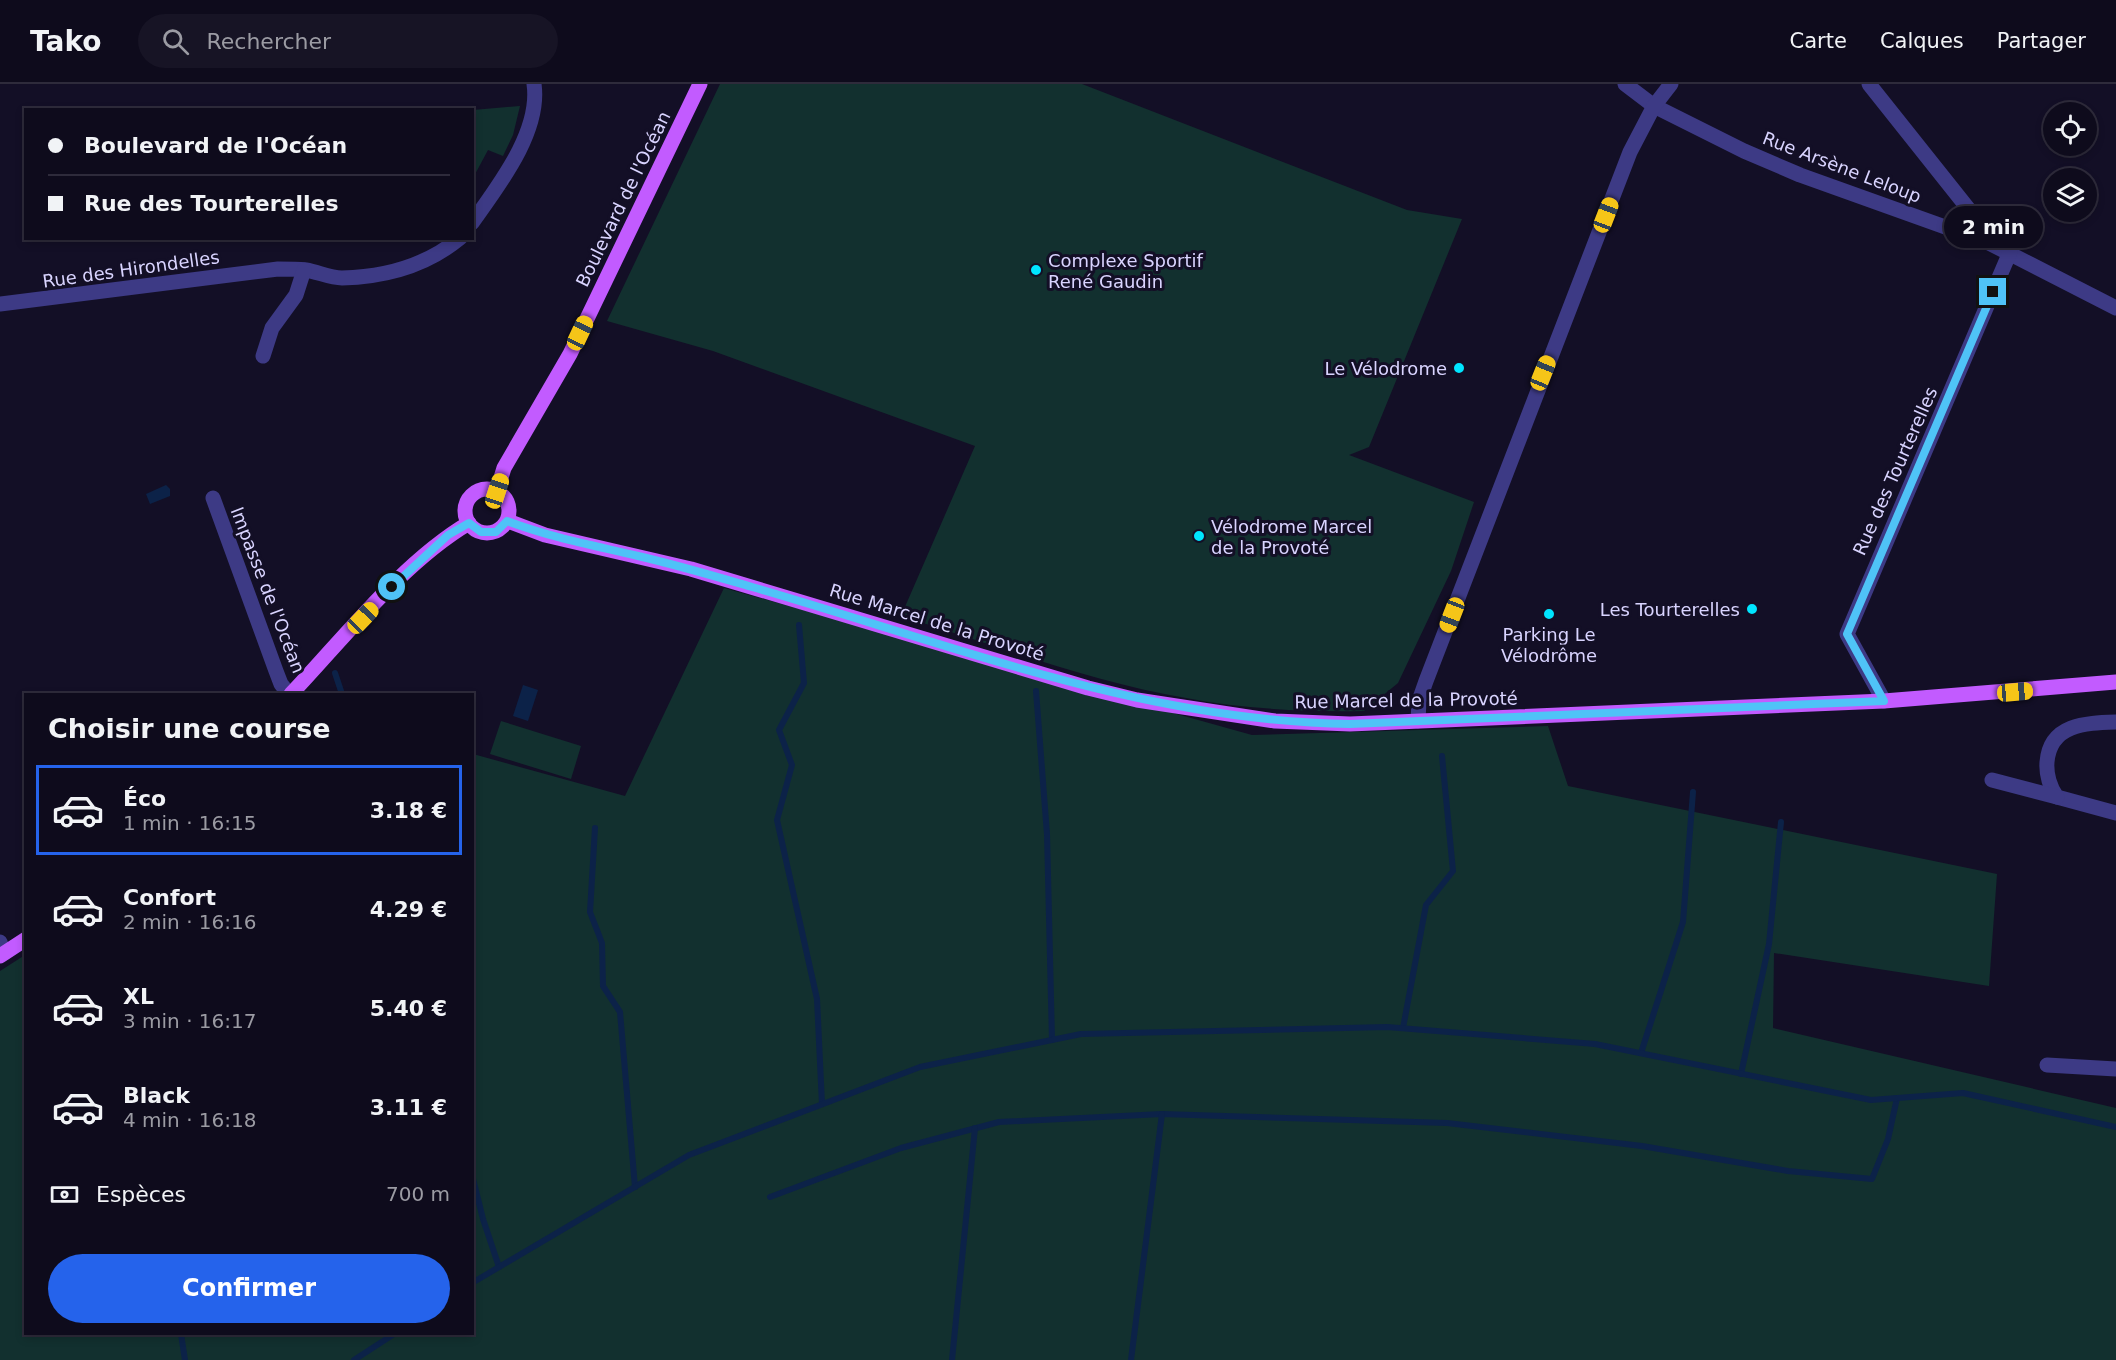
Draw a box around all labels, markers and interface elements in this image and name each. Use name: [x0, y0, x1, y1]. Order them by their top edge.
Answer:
search box: [138, 14, 558, 68]
text: Tako: [30, 25, 102, 58]
icon: search: [159, 25, 192, 58]
text: Rechercher: [207, 29, 331, 54]
text: Carte: [1790, 29, 1847, 53]
text: Calques: [1880, 29, 1964, 53]
text: Partager: [1997, 29, 2086, 53]
map controls: [2043, 102, 2097, 222]
button: locate: [2043, 102, 2097, 156]
street label: Boulevard de l'Océan: [571, 108, 675, 290]
street label: Rue Arsène Leloup: [1760, 127, 1924, 207]
text: Boulevard de l'Océan: [84, 133, 347, 158]
button: layers: [2043, 168, 2097, 222]
text: Rue des Tourterelles: [84, 191, 339, 216]
car: [1591, 195, 1621, 235]
callout: 2 min: [1944, 205, 2042, 247]
text: 2 min: [1962, 215, 2025, 239]
street label: Rue des Hirondelles: [41, 246, 221, 292]
place label: Complexe Sportif René Gaudin: [1048, 250, 1204, 292]
marker: Complexe Sportif René Gaudin: [1029, 263, 1043, 277]
route end: [1979, 278, 2006, 305]
car: [564, 313, 596, 353]
car: [1528, 353, 1558, 393]
place label: Le Vélodrome: [1324, 358, 1447, 379]
marker: Le Vélodrome: [1452, 361, 1466, 375]
street label: Rue des Tourterelles: [1848, 384, 1942, 558]
car: [483, 471, 511, 511]
street label: Impasse de l'Océan: [227, 504, 309, 676]
place label: Vélodrome Marcel de la Provoté: [1211, 516, 1372, 558]
marker: Vélodrome Marcel de la Provoté: [1192, 529, 1206, 543]
route start: [378, 573, 405, 600]
street label: Rue Marcel de la Provoté: [827, 579, 1047, 665]
car: [1437, 595, 1467, 635]
car: [344, 599, 382, 637]
place label: Les Tourterelles: [1600, 599, 1740, 620]
marker: Les Tourterelles: [1745, 602, 1759, 616]
marker: Parking Le Vélodrôme: [1542, 607, 1556, 621]
place label: Parking Le Vélodrôme: [1501, 624, 1597, 666]
car: [1996, 681, 2034, 703]
street label: Rue Marcel de la Provoté: [1294, 688, 1518, 712]
text: Choisir une course: [48, 713, 331, 744]
icon: car: [51, 783, 105, 837]
text: Éco: [123, 786, 166, 811]
text: 3.18 €: [370, 798, 447, 823]
text: 1 min · 16:15: [123, 811, 257, 835]
icon: car: [51, 882, 105, 936]
text: Confort: [123, 885, 216, 910]
text: 4.29 €: [370, 897, 447, 922]
text: 2 min · 16:16: [123, 910, 257, 934]
icon: car: [51, 981, 105, 1035]
text: XL: [123, 984, 154, 1009]
text: 5.40 €: [370, 996, 447, 1021]
text: 3 min · 16:17: [123, 1009, 257, 1033]
icon: car: [51, 1080, 105, 1134]
text: Black: [123, 1083, 190, 1108]
text: 3.11 €: [370, 1095, 447, 1120]
text: 4 min · 16:18: [123, 1108, 257, 1132]
icon: cash: [48, 1178, 81, 1211]
text: Espèces: [96, 1182, 186, 1207]
text: 700 m: [386, 1182, 450, 1206]
button: Confirmer: [48, 1254, 450, 1323]

